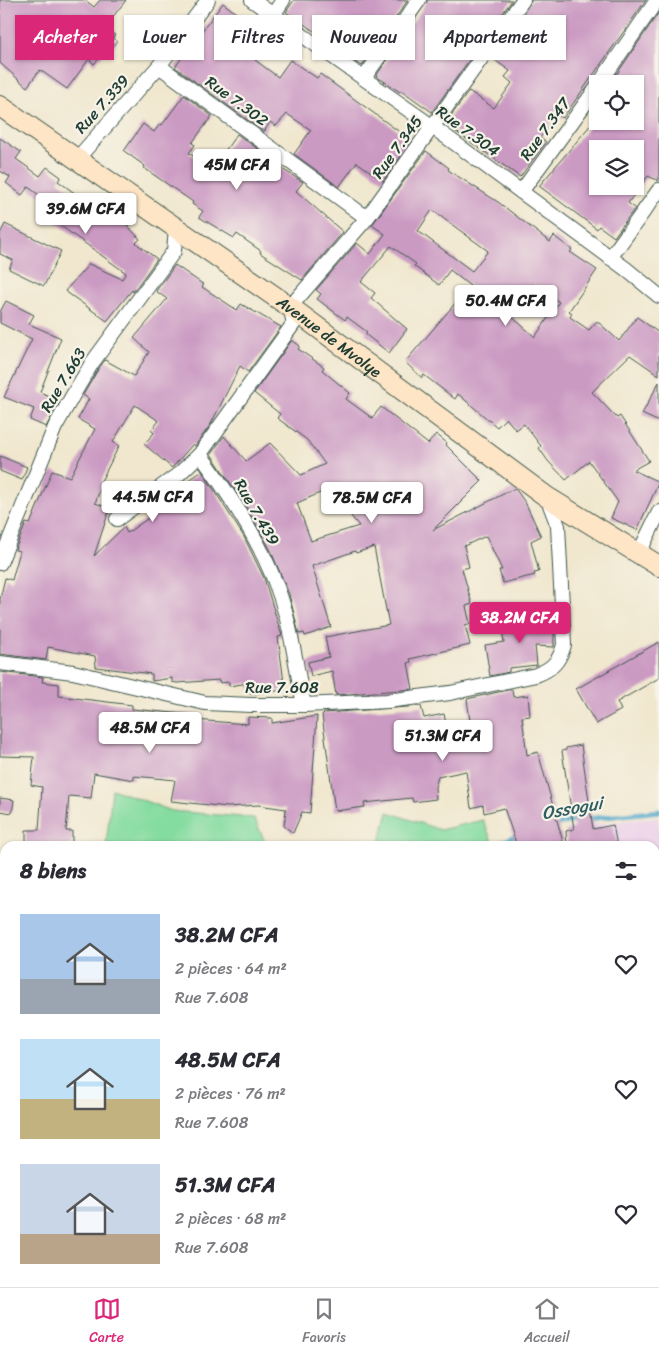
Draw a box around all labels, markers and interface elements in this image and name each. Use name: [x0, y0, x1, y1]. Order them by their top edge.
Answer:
chip: Acheter: [15, 15, 114, 60]
chip: Louer: [124, 15, 204, 60]
chip: Filtres: [214, 15, 302, 60]
chip: Nouveau: [312, 15, 415, 60]
chip: Appartement: [425, 15, 566, 60]
street label: Rue 7.339: [67, 67, 137, 140]
street label: Rue 7.302: [199, 68, 275, 134]
map controls: [589, 75, 644, 195]
button: locate: [589, 75, 644, 130]
street label: Rue 7.347: [512, 90, 579, 167]
street label: Rue 7.304: [430, 98, 506, 164]
street label: Rue 7.345: [364, 109, 430, 185]
button: layers: [589, 140, 644, 195]
pin: 45M CFA: [191, 148, 283, 191]
text: 45M CFA: [204, 150, 270, 179]
pin: 39.6M CFA: [29, 192, 143, 235]
text: 39.6M CFA: [47, 194, 125, 223]
pin: 50.4M CFA: [449, 284, 563, 327]
text: 50.4M CFA: [465, 286, 547, 315]
street label: Avenue de Mvolye: [270, 287, 389, 385]
street label: Rue 7.663: [32, 342, 94, 418]
street label: Rue 7.439: [226, 473, 288, 551]
pin: 44.5M CFA: [96, 480, 210, 523]
text: 44.5M CFA: [112, 482, 194, 511]
pin: 78.5M CFA: [315, 482, 429, 524]
text: 78.5M CFA: [332, 483, 412, 512]
pin: 38.2M CFA: [463, 602, 577, 644]
text: 38.2M CFA: [481, 603, 559, 632]
street label: Rue 7.608: [245, 673, 319, 702]
pin: 48.5M CFA: [93, 712, 207, 754]
text: 48.5M CFA: [110, 713, 190, 742]
pin: 51.3M CFA: [386, 720, 500, 762]
text: 51.3M CFA: [405, 721, 481, 750]
water label: Ossogui: [539, 786, 609, 829]
text: 8 biens: [20, 852, 86, 890]
icon: filters: [612, 857, 640, 885]
text: 38.2M CFA: [175, 916, 279, 954]
icon: home: [60, 934, 120, 994]
icon: heart: [612, 950, 640, 978]
text: 2 pièces · 64 m²: [175, 954, 287, 983]
text: Rue 7.608: [175, 983, 249, 1012]
text: 48.5M CFA: [175, 1041, 281, 1079]
icon: home: [60, 1059, 120, 1119]
icon: heart: [612, 1075, 640, 1103]
text: 2 pièces · 76 m²: [175, 1079, 286, 1108]
text: Rue 7.608: [175, 1108, 249, 1137]
text: 51.3M CFA: [175, 1166, 276, 1204]
icon: home: [60, 1184, 120, 1244]
icon: heart: [612, 1200, 640, 1228]
text: 2 pièces · 68 m²: [175, 1204, 286, 1233]
text: Rue 7.608: [175, 1233, 249, 1262]
tab: Carte: [89, 1295, 124, 1350]
tab: Favoris: [302, 1295, 346, 1350]
tab: Accueil: [524, 1295, 570, 1350]

